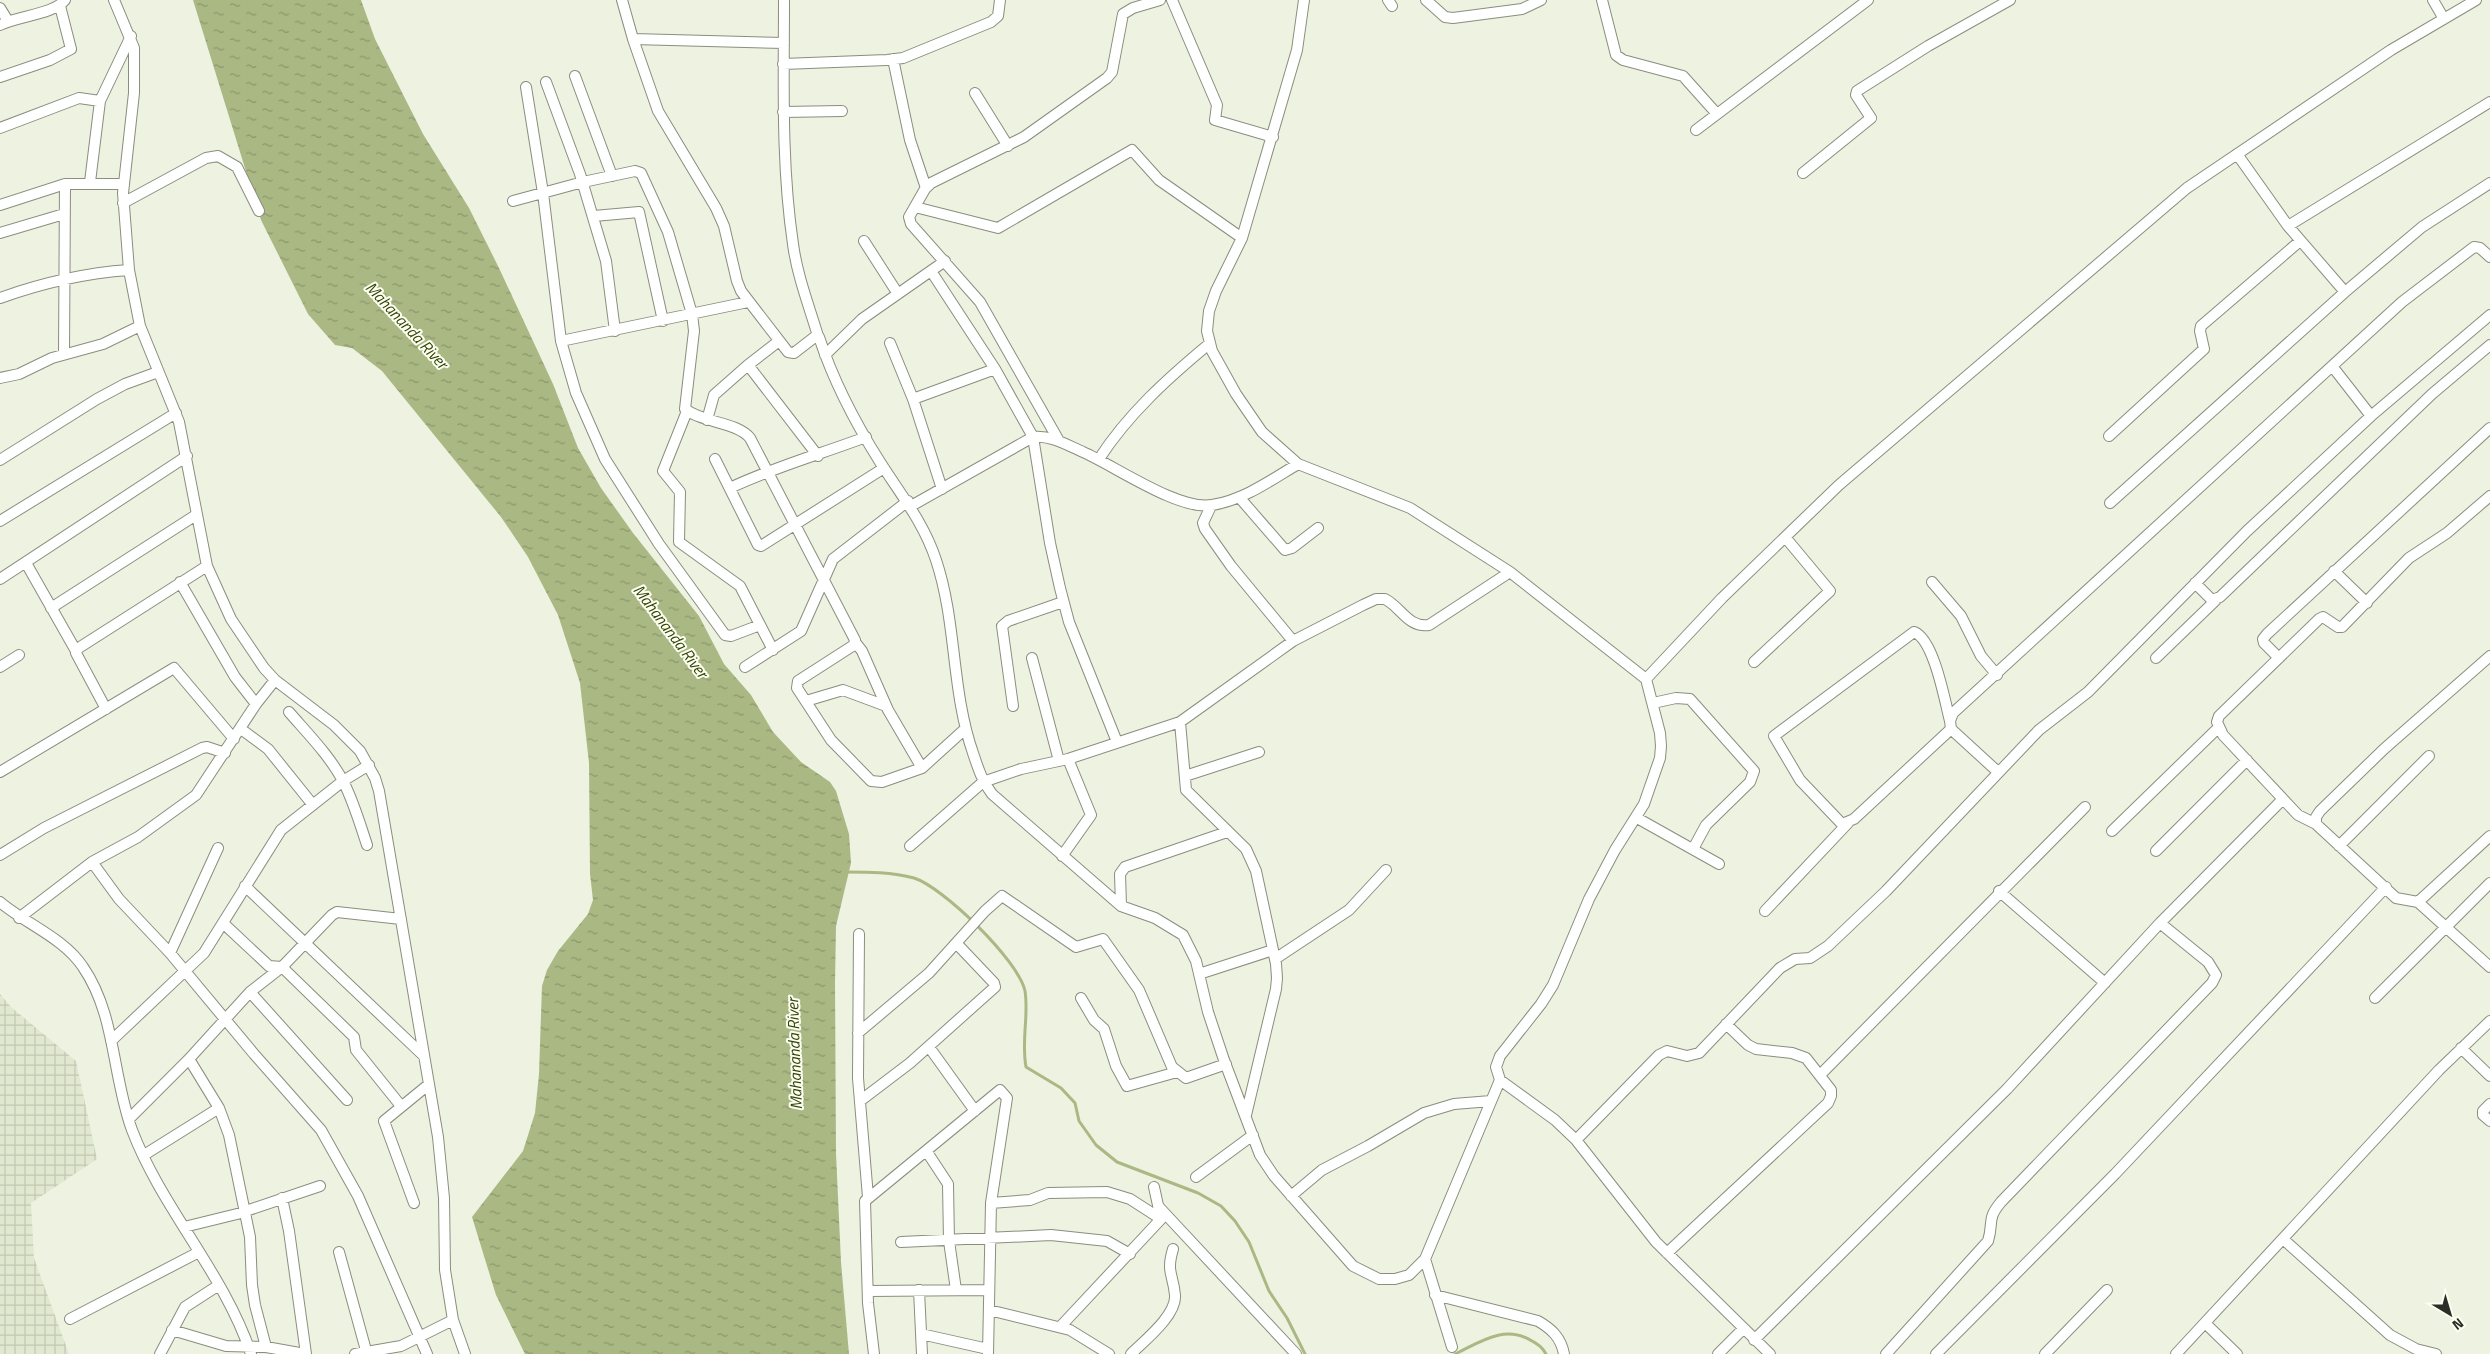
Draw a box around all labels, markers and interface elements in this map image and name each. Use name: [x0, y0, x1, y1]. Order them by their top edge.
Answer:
water label: Mahananda River: [360, 276, 455, 375]
water label: Mahananda River: [628, 579, 715, 684]
water label: Mahananda River: [780, 996, 808, 1110]
north arrow: [2425, 1289, 2475, 1339]
text: N: [2448, 1313, 2469, 1336]

